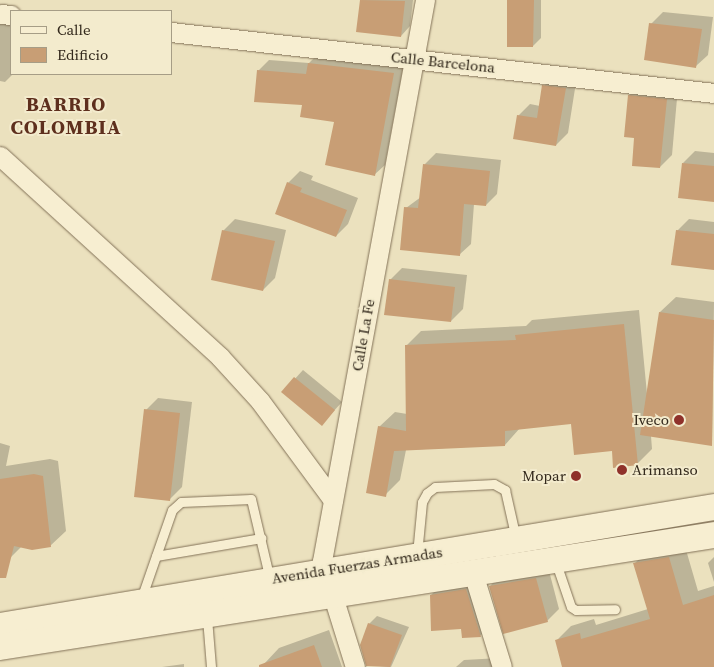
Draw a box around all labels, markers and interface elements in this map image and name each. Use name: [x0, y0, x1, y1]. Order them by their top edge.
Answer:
legend: [10, 10, 172, 75]
text: Calle: [57, 19, 91, 40]
text: Edificio: [57, 44, 108, 65]
street label: Calle Barcelona: [390, 48, 496, 76]
district label: BARRIO COLOMBIA: [10, 93, 122, 140]
street label: Calle La Fe: [348, 298, 378, 372]
place label: Iveco: [634, 411, 669, 429]
marker: Iveco: [673, 414, 685, 426]
place label: Arimanso: [632, 461, 698, 479]
marker: Arimanso: [616, 464, 628, 476]
place label: Mopar: [522, 467, 566, 485]
marker: Mopar: [570, 470, 582, 482]
street label: Avenida Fuerzas Armadas: [270, 543, 444, 587]

